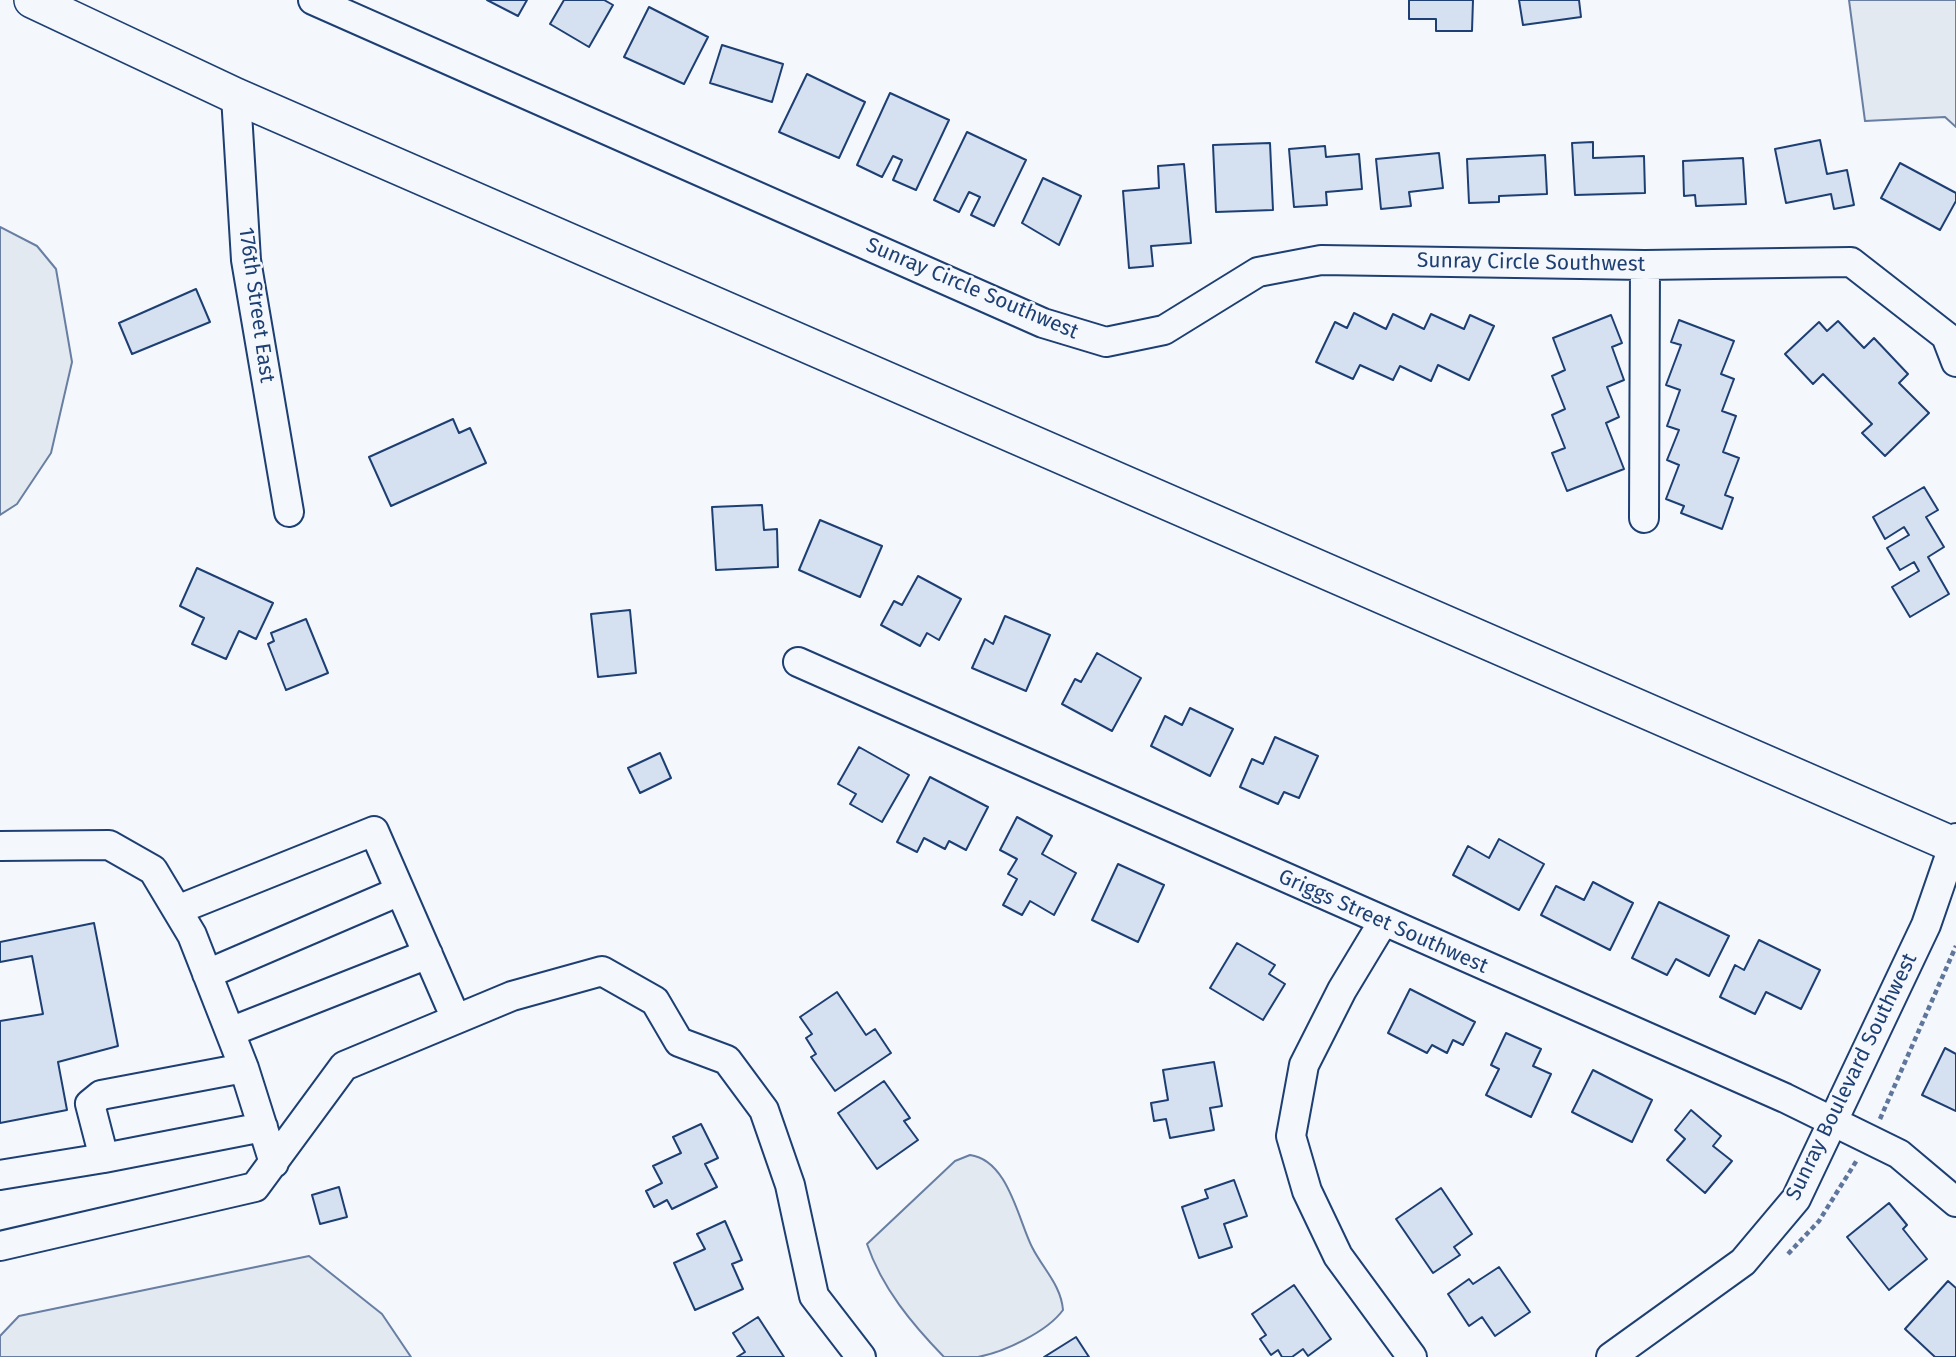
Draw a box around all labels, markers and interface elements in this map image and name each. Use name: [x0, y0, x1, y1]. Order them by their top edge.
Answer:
street label: 176th Street East: [233, 226, 279, 384]
street label: Sunray Circle Southwest: [862, 233, 1082, 345]
street label: Sunray Circle Southwest: [1417, 248, 1645, 278]
street label: Griggs Street Southwest: [1274, 864, 1492, 980]
street label: Sunray Boulevard Southwest: [1781, 949, 1923, 1205]

